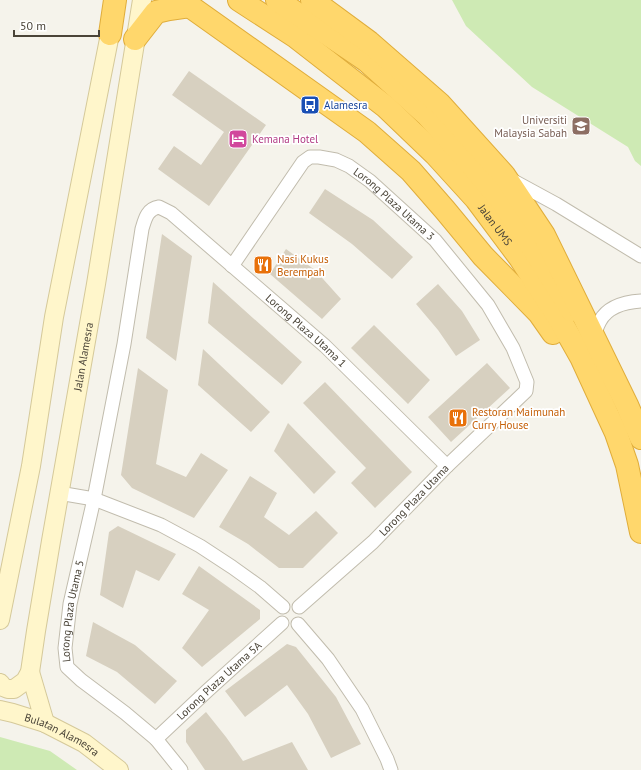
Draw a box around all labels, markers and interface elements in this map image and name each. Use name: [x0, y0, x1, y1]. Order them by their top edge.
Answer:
scale bar: [14, 12, 99, 38]
text: 50 m: [20, 18, 46, 33]
bus stop icon: Alamesra: [299, 94, 321, 116]
place label: Alamesra: [324, 98, 367, 112]
place label: Universiti Malaysia Sabah: [494, 113, 567, 140]
school or university icon: Universiti Malaysia Sabah: [570, 115, 592, 137]
hotel icon: Kemana Hotel: [227, 128, 249, 150]
place label: Kemana Hotel: [252, 132, 319, 146]
street label: Lorong Plaza Utama 3: [351, 164, 437, 243]
street label: Jalan UMS: [475, 201, 515, 248]
place label: Nasi Kukus Berempah: [277, 252, 329, 279]
restaurant icon: Nasi Kukus Berempah: [252, 254, 274, 276]
street label: Lorong Plaza Utama 1: [263, 291, 349, 370]
street label: Jalan Alamesra: [70, 321, 96, 393]
place label: Restoran Maimunah Curry House: [472, 405, 565, 432]
restaurant icon: Restoran Maimunah Curry House: [447, 407, 469, 429]
street label: Lorong Plaza Utama: [376, 461, 452, 539]
street label: Lorong Plaza Utama 5: [58, 559, 87, 663]
street label: Lorong Plaza Utama 5A: [174, 638, 265, 723]
street label: Bulatan Alamesra: [23, 710, 102, 759]

